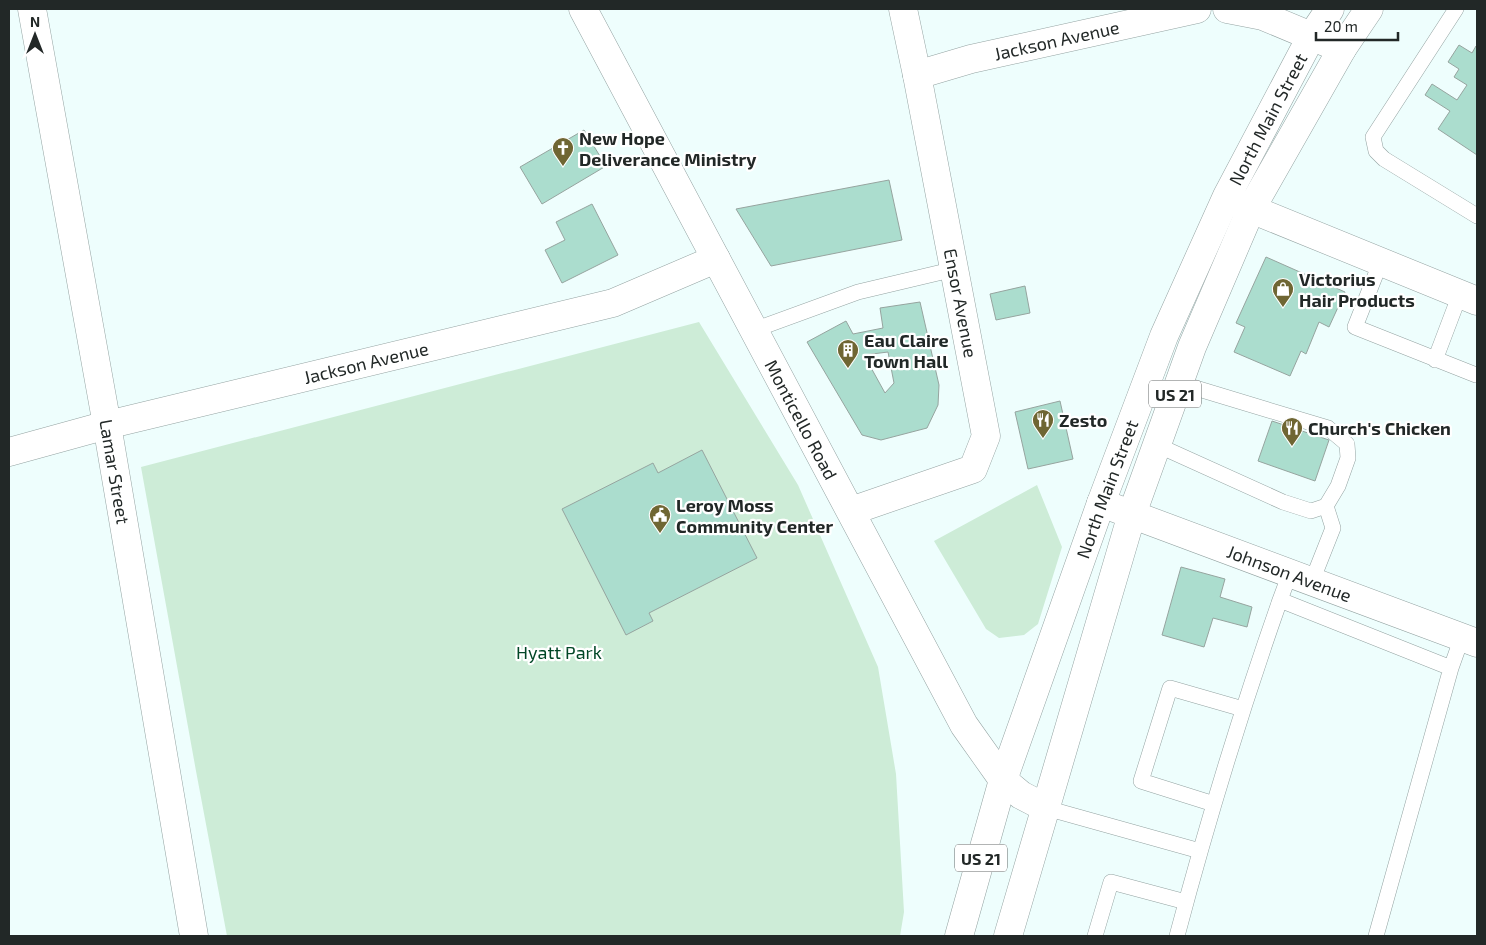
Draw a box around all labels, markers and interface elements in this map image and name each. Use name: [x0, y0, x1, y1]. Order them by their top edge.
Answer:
north arrow: [10, 10, 60, 60]
scale bar: [1316, 10, 1398, 42]
text: N: [30, 13, 40, 30]
street label: Jackson Avenue: [992, 16, 1121, 65]
text: 20 m: [1324, 17, 1358, 35]
street label: North Main Street: [1224, 49, 1312, 189]
place label: New Hope Deliverance Ministry: [579, 127, 757, 170]
church icon: New Hope Deliverance Ministry: [551, 136, 575, 167]
street label: Ensor Avenue: [940, 247, 982, 359]
place label: Victorius Hair Products: [1299, 268, 1415, 311]
shop icon: Victorius Hair Products: [1271, 277, 1295, 308]
place label: Eau Claire Town Hall: [864, 329, 949, 372]
street label: Jackson Avenue: [301, 337, 431, 388]
building icon: Eau Claire Town Hall: [836, 338, 860, 369]
street label: Monticello Road: [761, 356, 842, 483]
road number: US 21: [1149, 380, 1201, 408]
restaurant icon: Zesto: [1031, 408, 1055, 439]
place label: Zesto: [1059, 409, 1107, 431]
street label: North Main Street: [1071, 416, 1142, 561]
restaurant icon: Church's Chicken: [1280, 416, 1304, 447]
place label: Church's Chicken: [1308, 417, 1451, 439]
street label: Lamar Street: [95, 418, 135, 526]
place label: Leroy Moss Community Center: [676, 494, 834, 537]
public building icon: Leroy Moss Community Center: [648, 503, 672, 534]
street label: Johnson Avenue: [1224, 540, 1355, 606]
park label: Hyatt Park: [516, 641, 602, 663]
road number: US 21: [955, 844, 1007, 871]

